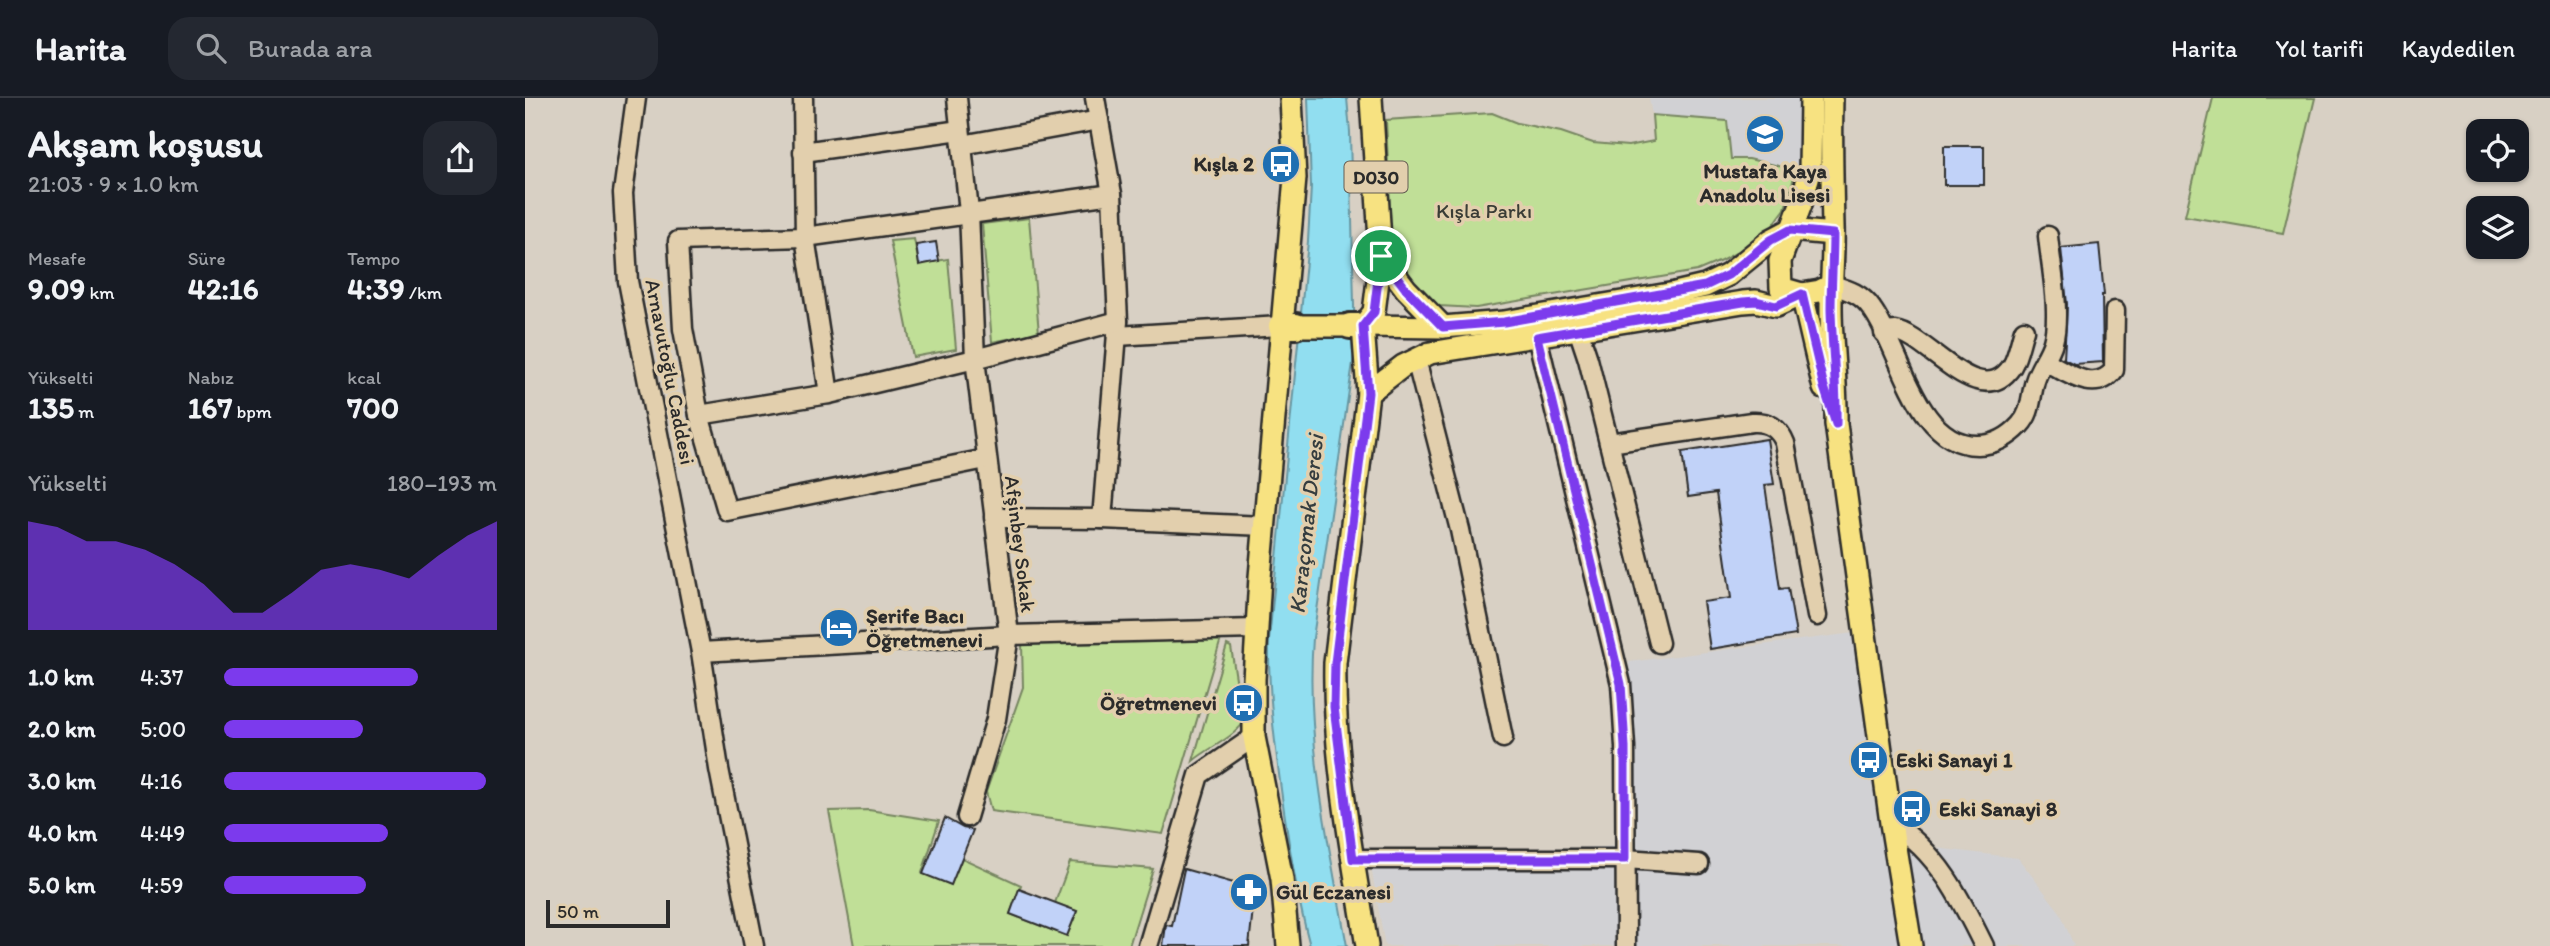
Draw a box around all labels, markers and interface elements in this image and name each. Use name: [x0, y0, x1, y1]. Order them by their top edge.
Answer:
search box: [168, 17, 658, 80]
text: Harita: [35, 29, 126, 68]
icon: search: [192, 29, 230, 67]
text: Burada ara: [248, 32, 372, 64]
text: Harita: [2171, 34, 2237, 63]
text: Yol tarifi: [2275, 34, 2364, 63]
text: Kaydedilen: [2402, 34, 2515, 63]
school or university icon: Mustafa Kaya Anadolu Lisesi: [1744, 113, 1786, 155]
map controls: [2466, 119, 2529, 259]
button: locate: [2466, 119, 2529, 182]
text: Akşam koşusu: [28, 121, 263, 167]
button: share: [423, 121, 497, 195]
bus stop icon: Kışla 2: [1260, 143, 1302, 185]
place label: Kışla 2: [1193, 151, 1254, 177]
place label: Mustafa Kaya Anadolu Lisesi: [1699, 158, 1830, 207]
road number: D030: [1345, 162, 1407, 192]
text: 21:03 · 9 × 1.0 km: [28, 170, 199, 198]
button: layers: [2466, 196, 2529, 259]
park label: Kışla Parkı: [1436, 198, 1532, 223]
pin: [1351, 226, 1411, 286]
icon: arrive: [1362, 237, 1400, 275]
text: Mesafe: [28, 247, 86, 270]
text: Süre: [188, 247, 225, 270]
text: Tempo: [347, 247, 400, 270]
text: 9.09: [28, 270, 85, 307]
text: 42:16: [188, 270, 259, 307]
text: 4:39: [347, 270, 405, 307]
street label: Arnavutoğlu Caddesi: [640, 277, 701, 467]
text: km: [85, 281, 115, 304]
text: /km: [405, 281, 442, 304]
text: Yükselti: [28, 366, 93, 389]
text: Nabız: [188, 366, 234, 389]
text: kcal: [347, 366, 381, 389]
text: 135: [28, 389, 74, 426]
text: 167: [188, 389, 232, 426]
text: 700: [347, 389, 399, 426]
text: m: [74, 400, 94, 423]
text: bpm: [232, 400, 272, 423]
water label: Karaçomak Deresi: [1283, 431, 1330, 615]
text: Yükselti: [28, 469, 107, 497]
text: 180–193 m: [387, 469, 497, 497]
street label: Afşinbey Sokak: [1000, 474, 1041, 614]
place label: Şerife Bacı Öğretmenevi: [866, 603, 983, 653]
hotel icon: Şerife Bacı Öğretmenevi: [818, 607, 860, 649]
text: 1.0 km: [28, 663, 94, 691]
text: 4:37: [140, 663, 183, 691]
bus stop icon: Öğretmenevi: [1223, 682, 1265, 724]
place label: Öğretmenevi: [1100, 690, 1217, 716]
text: 2.0 km: [28, 715, 96, 743]
text: 5:00: [140, 715, 186, 743]
bus stop icon: Eski Sanayi 1: [1848, 739, 1890, 781]
place label: Eski Sanayi 1: [1896, 747, 2013, 773]
text: 3.0 km: [28, 767, 96, 795]
text: 4:16: [140, 767, 182, 795]
bus stop icon: Eski Sanayi 8: [1891, 788, 1933, 830]
place label: Eski Sanayi 8: [1939, 796, 2058, 822]
text: 4.0 km: [28, 819, 97, 847]
text: 4:49: [140, 819, 185, 847]
text: 5.0 km: [28, 871, 95, 899]
text: 4:59: [140, 871, 184, 899]
pharmacy icon: Gül Eczanesi: [1228, 871, 1270, 913]
place label: Gül Eczanesi: [1276, 879, 1391, 904]
scale bar: [546, 897, 670, 929]
text: 50 m: [557, 900, 599, 923]

